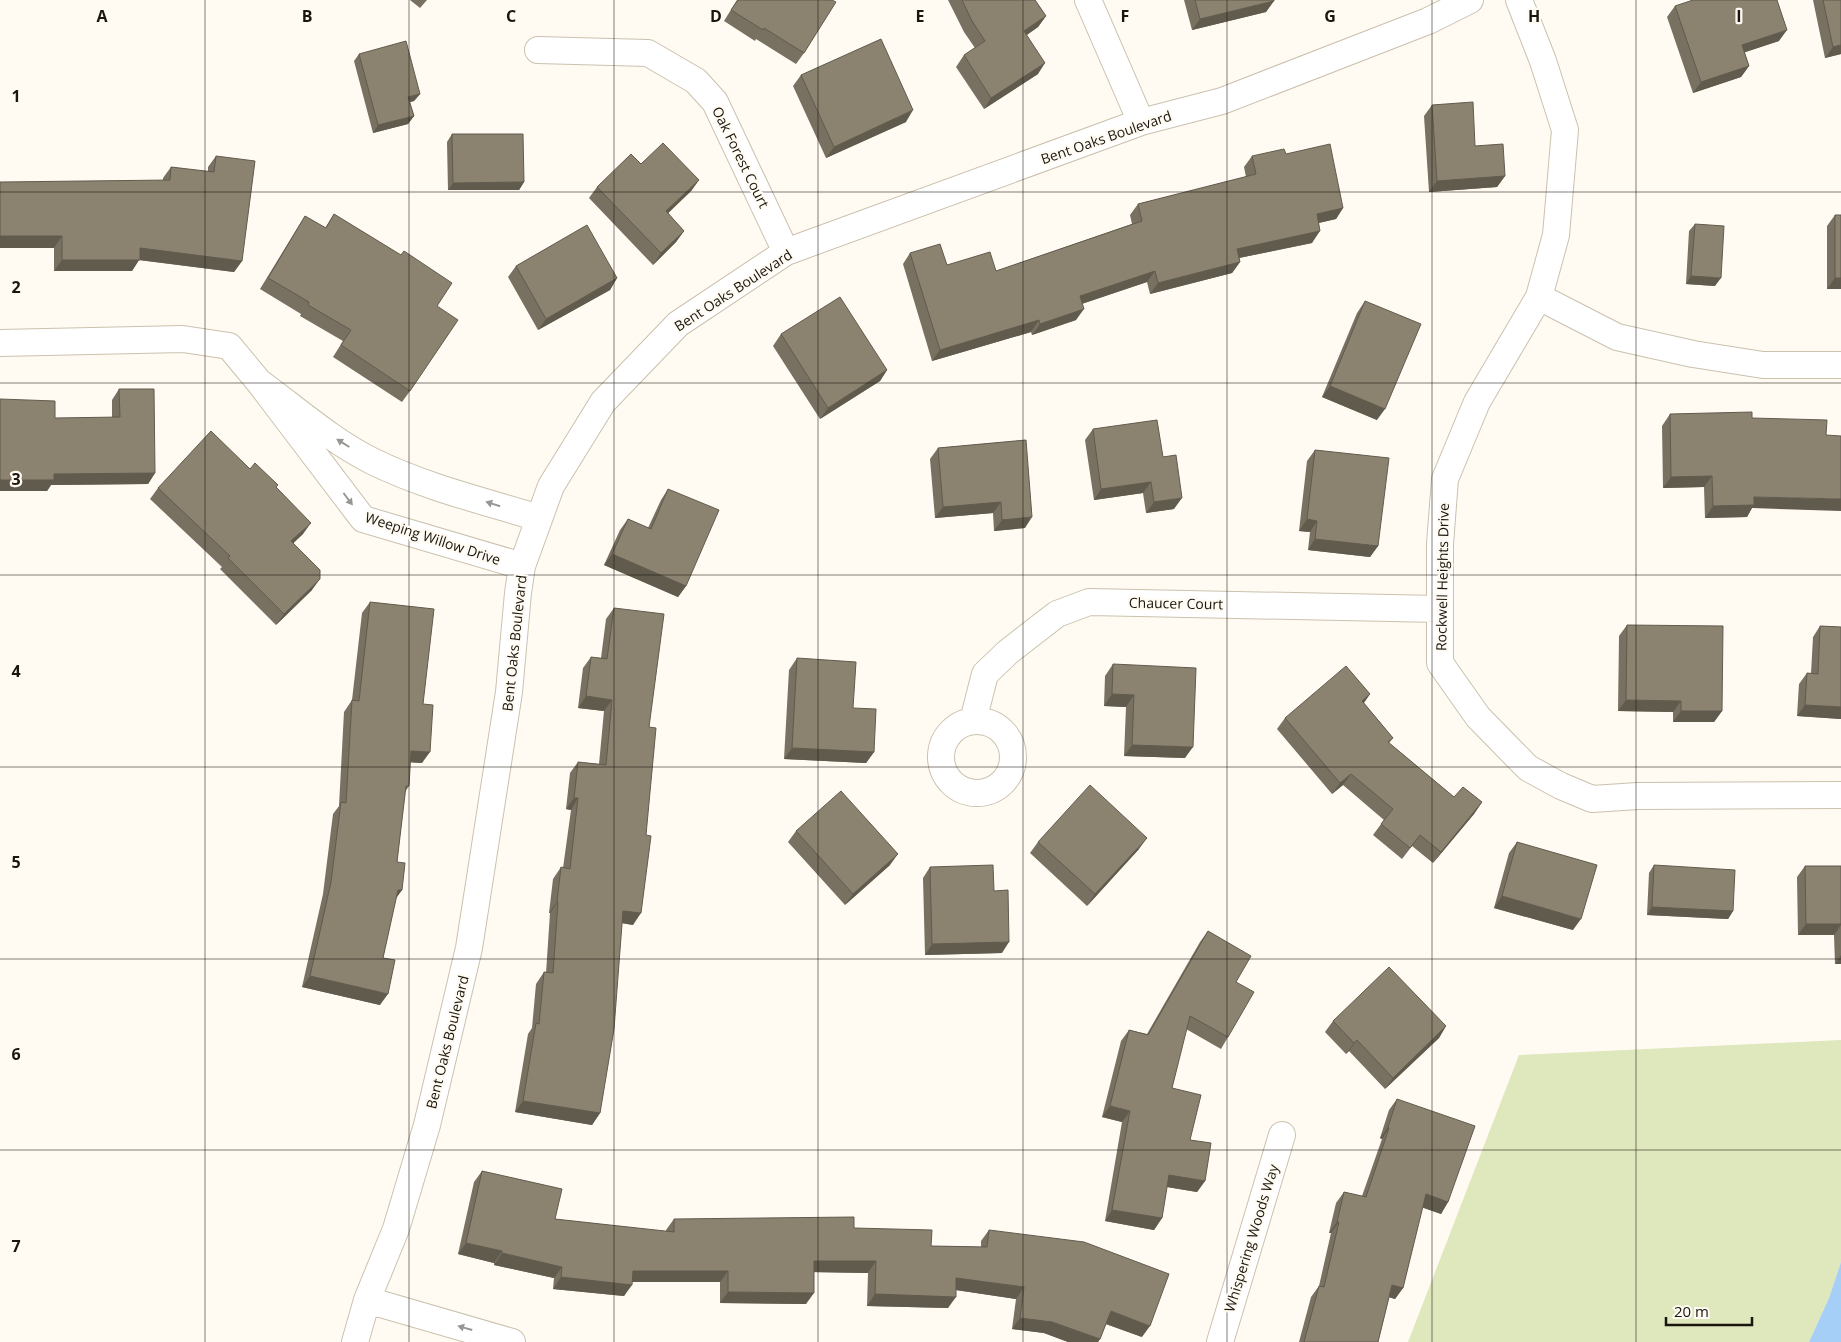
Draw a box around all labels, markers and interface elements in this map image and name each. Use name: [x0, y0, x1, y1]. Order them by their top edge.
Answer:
text: A: [96, 5, 108, 27]
text: B: [302, 5, 312, 27]
text: C: [506, 5, 516, 27]
text: D: [710, 5, 722, 27]
text: E: [916, 5, 925, 27]
text: F: [1121, 5, 1129, 27]
text: G: [1324, 5, 1336, 27]
text: H: [1528, 5, 1540, 27]
text: I: [1736, 5, 1742, 27]
text: 1: [11, 85, 21, 107]
street label: Oak Forest Court: [708, 103, 774, 211]
street label: Bent Oaks Boulevard: [1038, 106, 1174, 168]
street label: Bent Oaks Boulevard: [670, 245, 796, 335]
text: 2: [11, 276, 21, 298]
one-way arrow: [336, 439, 349, 448]
text: 3: [11, 468, 21, 490]
one-way arrow: [343, 492, 353, 506]
one-way arrow: [485, 499, 500, 507]
street label: Rockwell Heights Drive: [1431, 503, 1453, 651]
street label: Weeping Willow Drive: [363, 507, 503, 569]
street label: Bent Oaks Boulevard: [497, 574, 531, 712]
street label: Chaucer Court: [1129, 593, 1223, 613]
text: 4: [11, 660, 21, 682]
text: 5: [11, 851, 21, 873]
street label: Bent Oaks Boulevard: [421, 973, 473, 1111]
text: 6: [11, 1043, 21, 1065]
street label: Whispering Woods Way: [1219, 1161, 1283, 1314]
text: 7: [11, 1235, 21, 1257]
scale bar: [1666, 1294, 1752, 1326]
text: 20 m: [1674, 1301, 1709, 1321]
one-way arrow: [458, 1324, 473, 1332]

